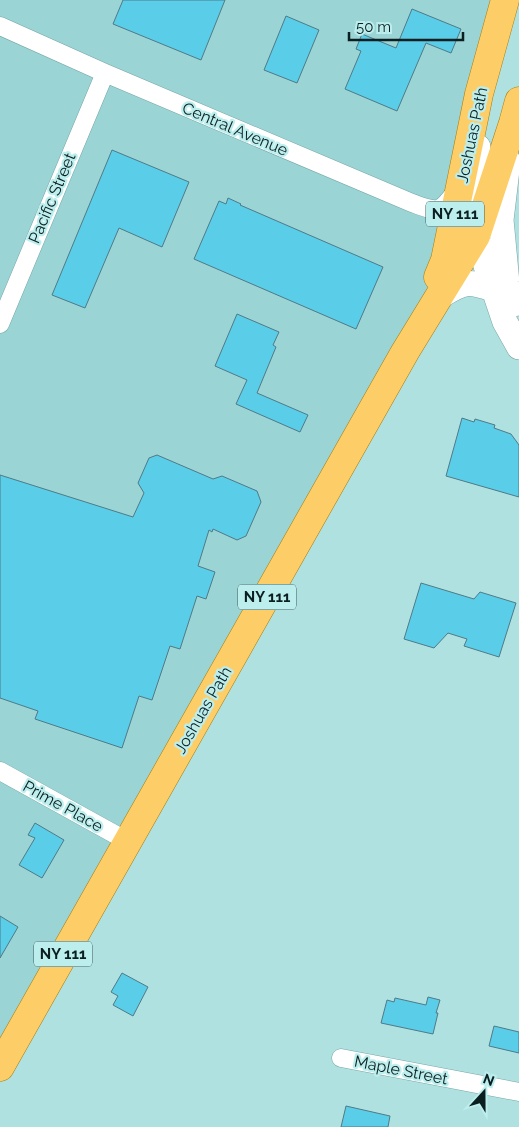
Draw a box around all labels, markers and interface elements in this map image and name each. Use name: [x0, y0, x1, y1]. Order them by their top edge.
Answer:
scale bar: [349, 10, 463, 42]
text: 50 m: [356, 18, 391, 36]
street label: Joshuas Path: [453, 85, 491, 185]
street label: Central Avenue: [179, 98, 291, 160]
street label: Pacific Street: [24, 149, 80, 246]
road number: NY 111: [426, 202, 484, 226]
road number: NY 111: [238, 584, 296, 610]
street label: Joshuas Path: [170, 663, 236, 757]
street label: Prime Place: [20, 776, 106, 836]
road number: NY 111: [34, 942, 92, 966]
street label: Maple Street: [353, 1052, 450, 1088]
north arrow: [459, 1067, 509, 1117]
text: N: [481, 1070, 497, 1089]

